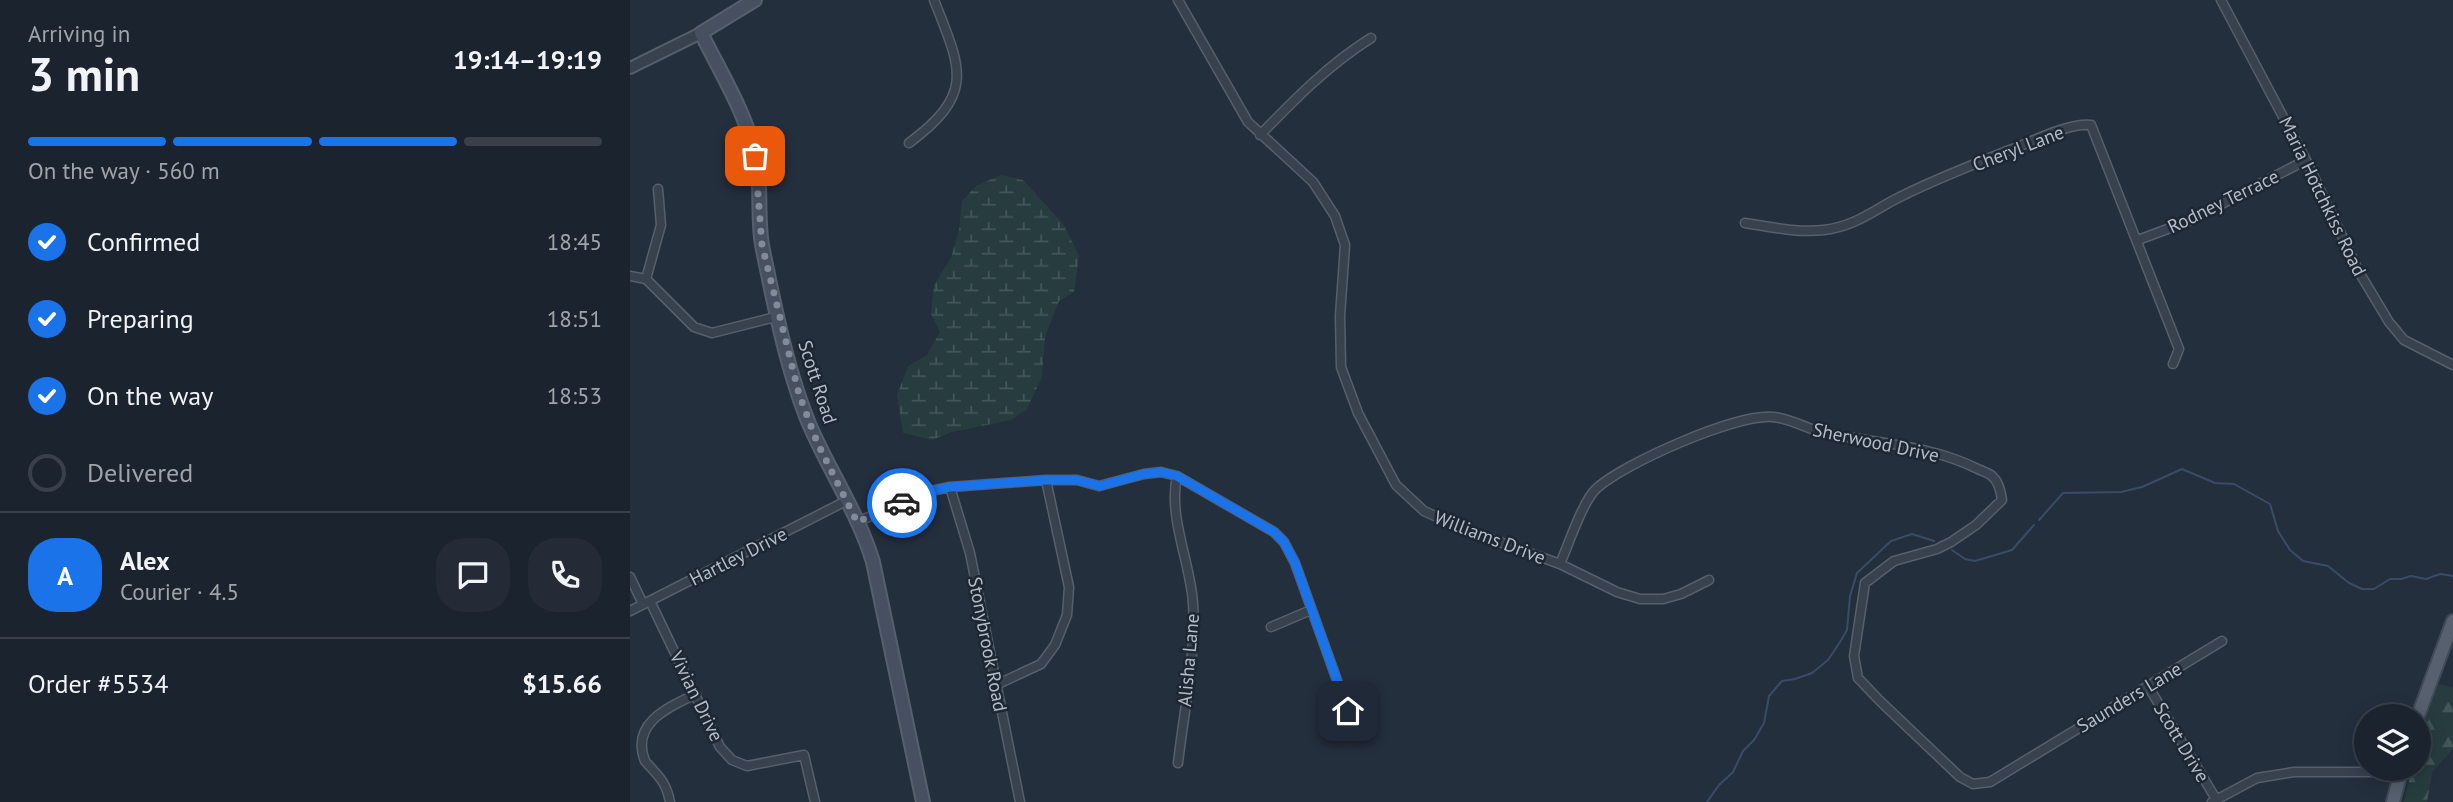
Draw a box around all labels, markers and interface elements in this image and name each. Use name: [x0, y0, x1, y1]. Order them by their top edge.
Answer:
text: Arriving in: [28, 19, 130, 48]
text: 19:14–19:19: [453, 43, 602, 76]
text: 3 min: [28, 44, 140, 104]
street label: Maria Hotchkiss Road: [2274, 112, 2372, 280]
street label: Cheryl Lane: [1969, 120, 2067, 176]
pin: [725, 126, 785, 186]
icon: bag: [736, 137, 774, 175]
text: On the way · 560 m: [28, 156, 220, 185]
street label: Rodney Terrace: [2163, 164, 2283, 238]
icon: check: [28, 223, 66, 261]
text: Confirmed: [87, 225, 200, 258]
text: 18:45: [547, 227, 602, 256]
icon: check: [28, 300, 66, 338]
text: Preparing: [87, 302, 194, 335]
text: 18:51: [547, 304, 602, 333]
street label: Scott Road: [793, 337, 843, 427]
icon: check: [28, 377, 66, 415]
text: On the way: [87, 379, 213, 412]
text: 18:53: [547, 381, 602, 410]
street label: Sherwood Drive: [1811, 417, 1941, 467]
text: Delivered: [87, 456, 193, 489]
courier: [867, 468, 937, 538]
icon: car: [883, 484, 921, 522]
street label: Williams Drive: [1431, 505, 1549, 569]
street label: Hartley Drive: [685, 521, 791, 591]
button: chat: [436, 538, 510, 612]
button: phone: [528, 538, 602, 612]
text: Alex: [120, 544, 170, 577]
text: A: [57, 559, 73, 592]
street label: Stonybrook Road: [963, 575, 1013, 713]
text: Courier · 4.5: [120, 577, 239, 606]
street label: Alisha Lane: [1172, 612, 1204, 708]
street label: Vivian Drive: [664, 646, 729, 745]
street label: Saunders Lane: [2072, 656, 2186, 738]
text: Order #5534: [28, 667, 168, 700]
text: $15.66: [522, 667, 602, 700]
pin: [1318, 681, 1378, 741]
icon: home: [1329, 692, 1367, 730]
street label: Scott Drive: [2149, 698, 2215, 786]
map controls: [2354, 704, 2431, 781]
button: layers: [2354, 704, 2431, 781]

